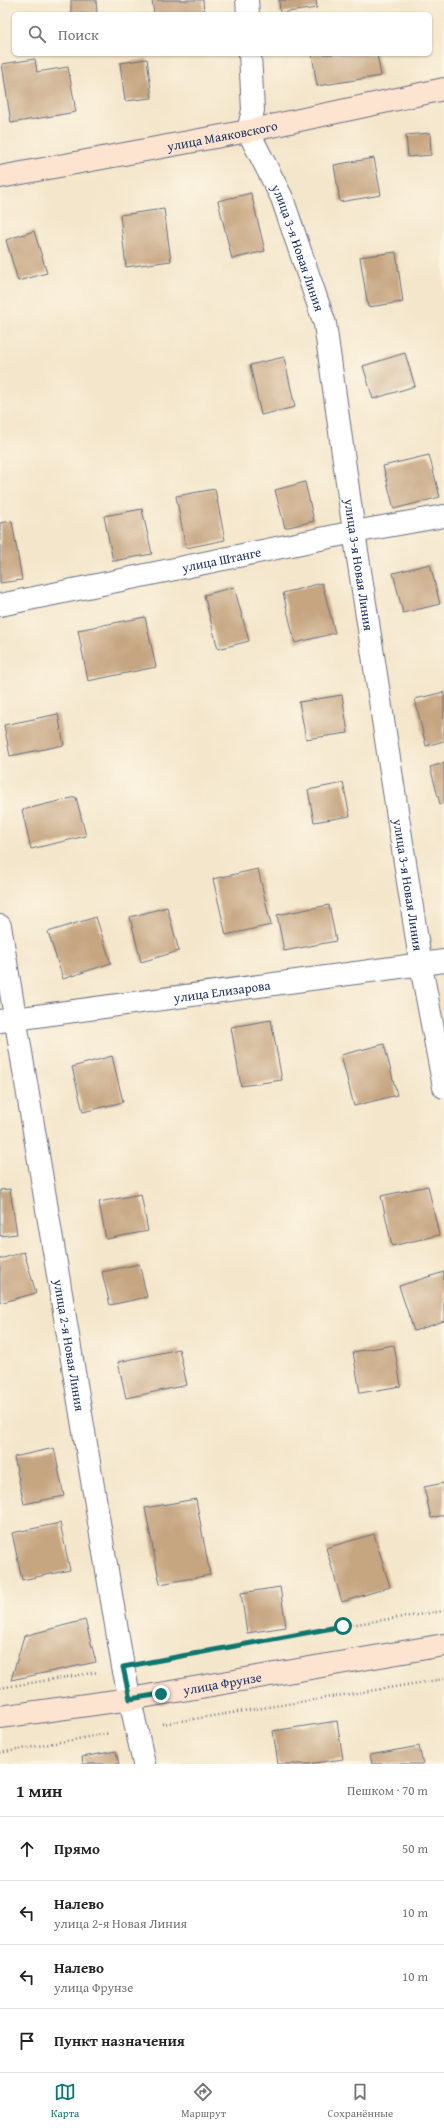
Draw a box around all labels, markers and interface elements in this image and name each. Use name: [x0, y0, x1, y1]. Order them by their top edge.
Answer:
search box: [12, 12, 432, 56]
icon: search: [26, 23, 48, 45]
text: Поиск: [58, 24, 99, 45]
street label: улица Маяковского: [164, 115, 280, 156]
street label: улица 3-я Новая Линия: [267, 180, 330, 314]
street label: улица 3-я Новая Линия: [340, 496, 379, 632]
street label: улица Штанге: [179, 542, 263, 577]
street label: улица 3-я Новая Линия: [389, 817, 428, 953]
street label: улица Елизарова: [171, 975, 272, 1007]
street label: улица 2-я Новая Линия: [49, 1277, 90, 1413]
route start: [334, 1617, 352, 1635]
street label: улица Фрунзе: [181, 1667, 263, 1699]
route end: [152, 1685, 170, 1703]
text: 1 мин: [16, 1778, 62, 1803]
text: Пешком · 70 m: [347, 1781, 428, 1800]
icon: ahead: [16, 1838, 38, 1860]
text: Прямо: [54, 1838, 100, 1859]
text: 50 m: [402, 1839, 428, 1858]
text: Налево: [54, 1893, 104, 1914]
icon: left: [16, 1902, 38, 1924]
text: 10 m: [402, 1903, 428, 1922]
text: улица 2-я Новая Линия: [54, 1914, 187, 1933]
text: Налево: [54, 1957, 104, 1978]
icon: left: [16, 1966, 38, 1988]
text: 10 m: [402, 1967, 428, 1986]
text: улица Фрунзе: [54, 1978, 133, 1997]
icon: arrive: [16, 2030, 38, 2052]
text: Пункт назначения: [54, 2030, 185, 2051]
tab: Карта: [51, 2081, 79, 2121]
tab: Маршрут: [181, 2081, 226, 2121]
tab: Сохранённые: [328, 2081, 393, 2121]

